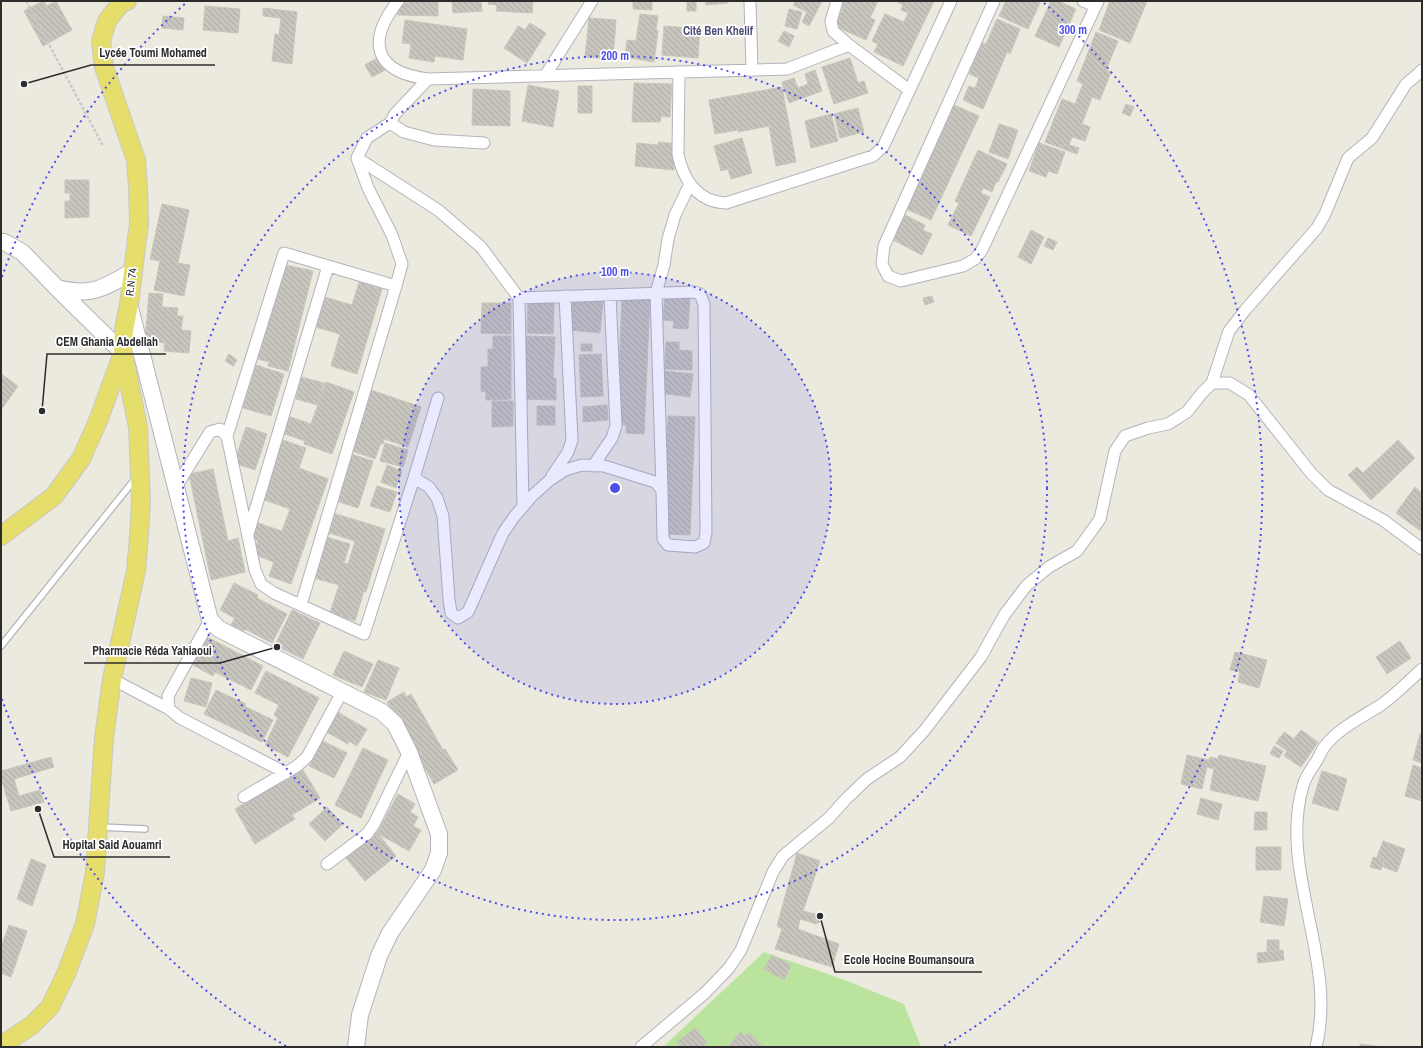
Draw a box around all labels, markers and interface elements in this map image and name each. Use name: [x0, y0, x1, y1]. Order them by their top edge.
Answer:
text: 300 m: [1059, 22, 1087, 38]
district label: Cité Ben Khelif: [683, 23, 754, 39]
callout: Lycée Toumi Mohamed: [91, 41, 215, 65]
text: Lycée Toumi Mohamed: [99, 45, 207, 61]
text: 200 m: [601, 48, 629, 64]
text: 100 m: [601, 264, 629, 280]
street label: R.N 74: [122, 267, 140, 297]
callout: CEM Ghania Abdellah: [47, 330, 166, 354]
text: CEM Ghania Abdellah: [56, 334, 158, 350]
centre of rings: [608, 481, 622, 495]
callout: Pharmacie Réda Yahiaoui: [84, 639, 220, 663]
text: Pharmacie Réda Yahiaoui: [92, 643, 212, 659]
callout: Hopital Said Aouamri: [54, 833, 170, 857]
text: Hopital Said Aouamri: [62, 837, 162, 853]
callout: Ecole Hocine Boumansoura: [835, 948, 982, 972]
text: Ecole Hocine Boumansoura: [844, 952, 975, 968]

